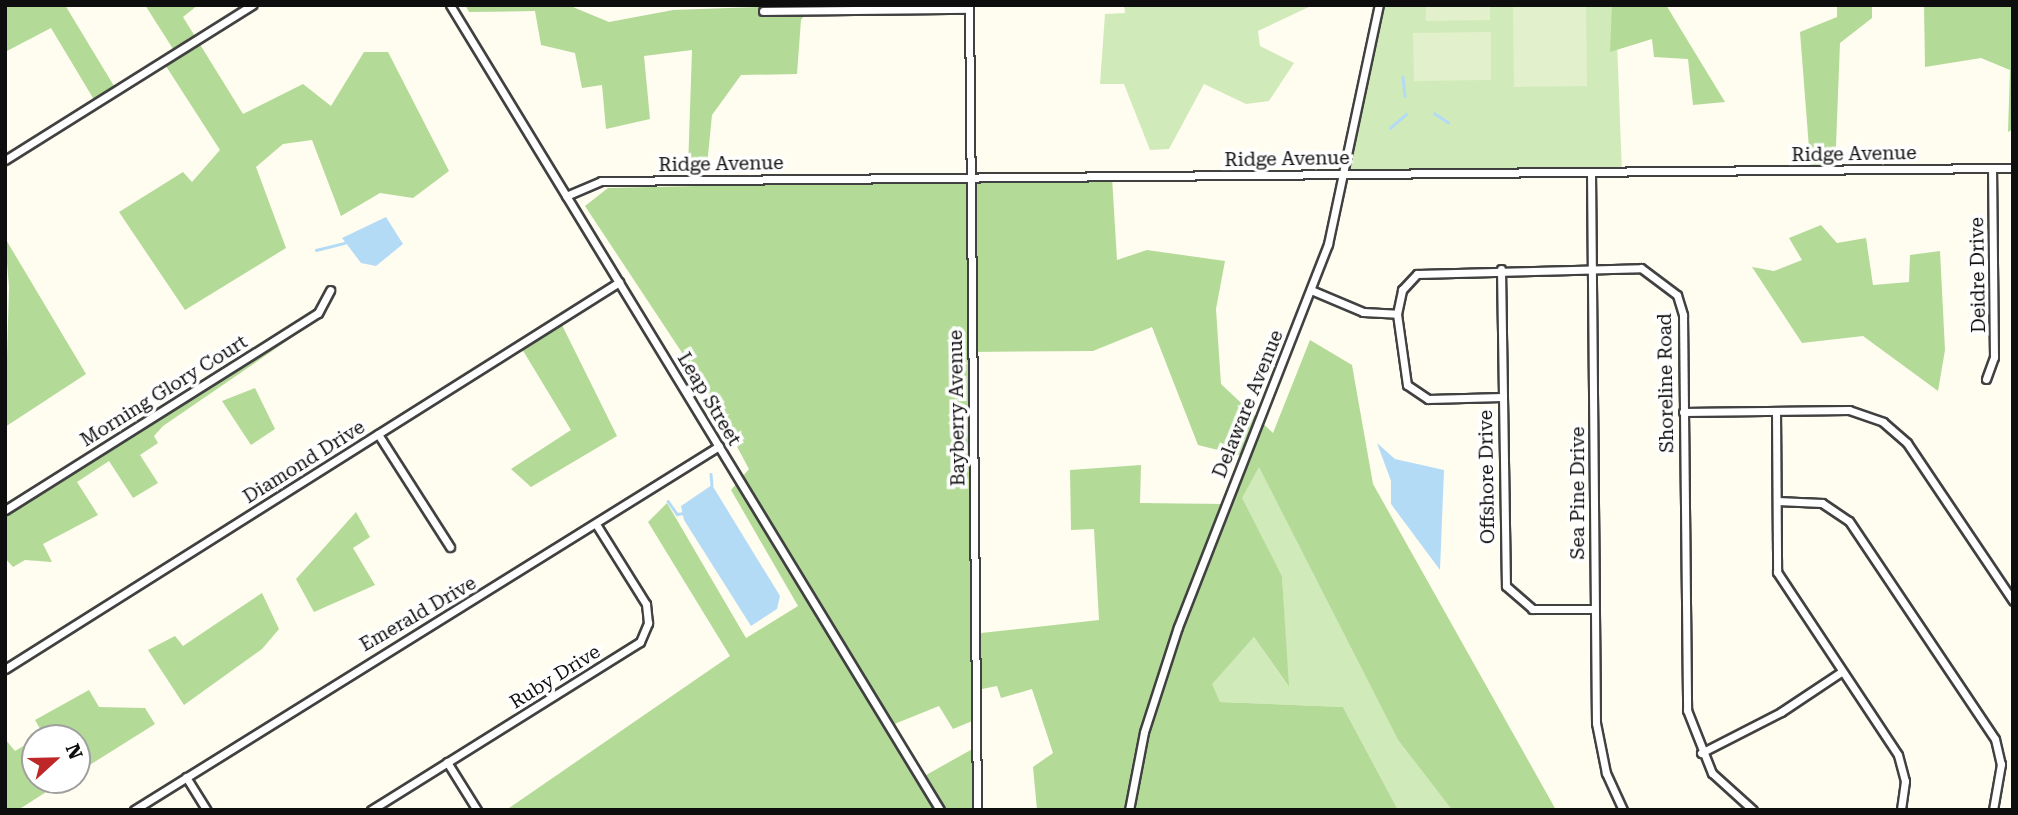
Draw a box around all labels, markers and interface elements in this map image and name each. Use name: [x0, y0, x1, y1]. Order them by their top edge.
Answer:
street label: Ridge Avenue: [1791, 142, 1917, 166]
street label: Ridge Avenue: [1224, 147, 1350, 171]
street label: Ridge Avenue: [658, 152, 784, 176]
street label: Deidre Drive: [1966, 217, 1990, 333]
street label: Shoreline Road: [1653, 313, 1679, 453]
street label: Delaware Avenue: [1208, 327, 1288, 481]
street label: Morning Glory Court: [76, 330, 252, 452]
street label: Bayberry Avenue: [944, 330, 970, 486]
street label: Leap Street: [672, 348, 746, 450]
street label: Offshore Drive: [1474, 410, 1500, 544]
street label: Diamond Drive: [239, 416, 369, 508]
street label: Sea Pine Drive: [1567, 427, 1589, 559]
street label: Emerald Drive: [356, 572, 480, 656]
street label: Ruby Drive: [506, 640, 604, 714]
north arrow: [21, 724, 91, 794]
text: N: [61, 741, 87, 763]

